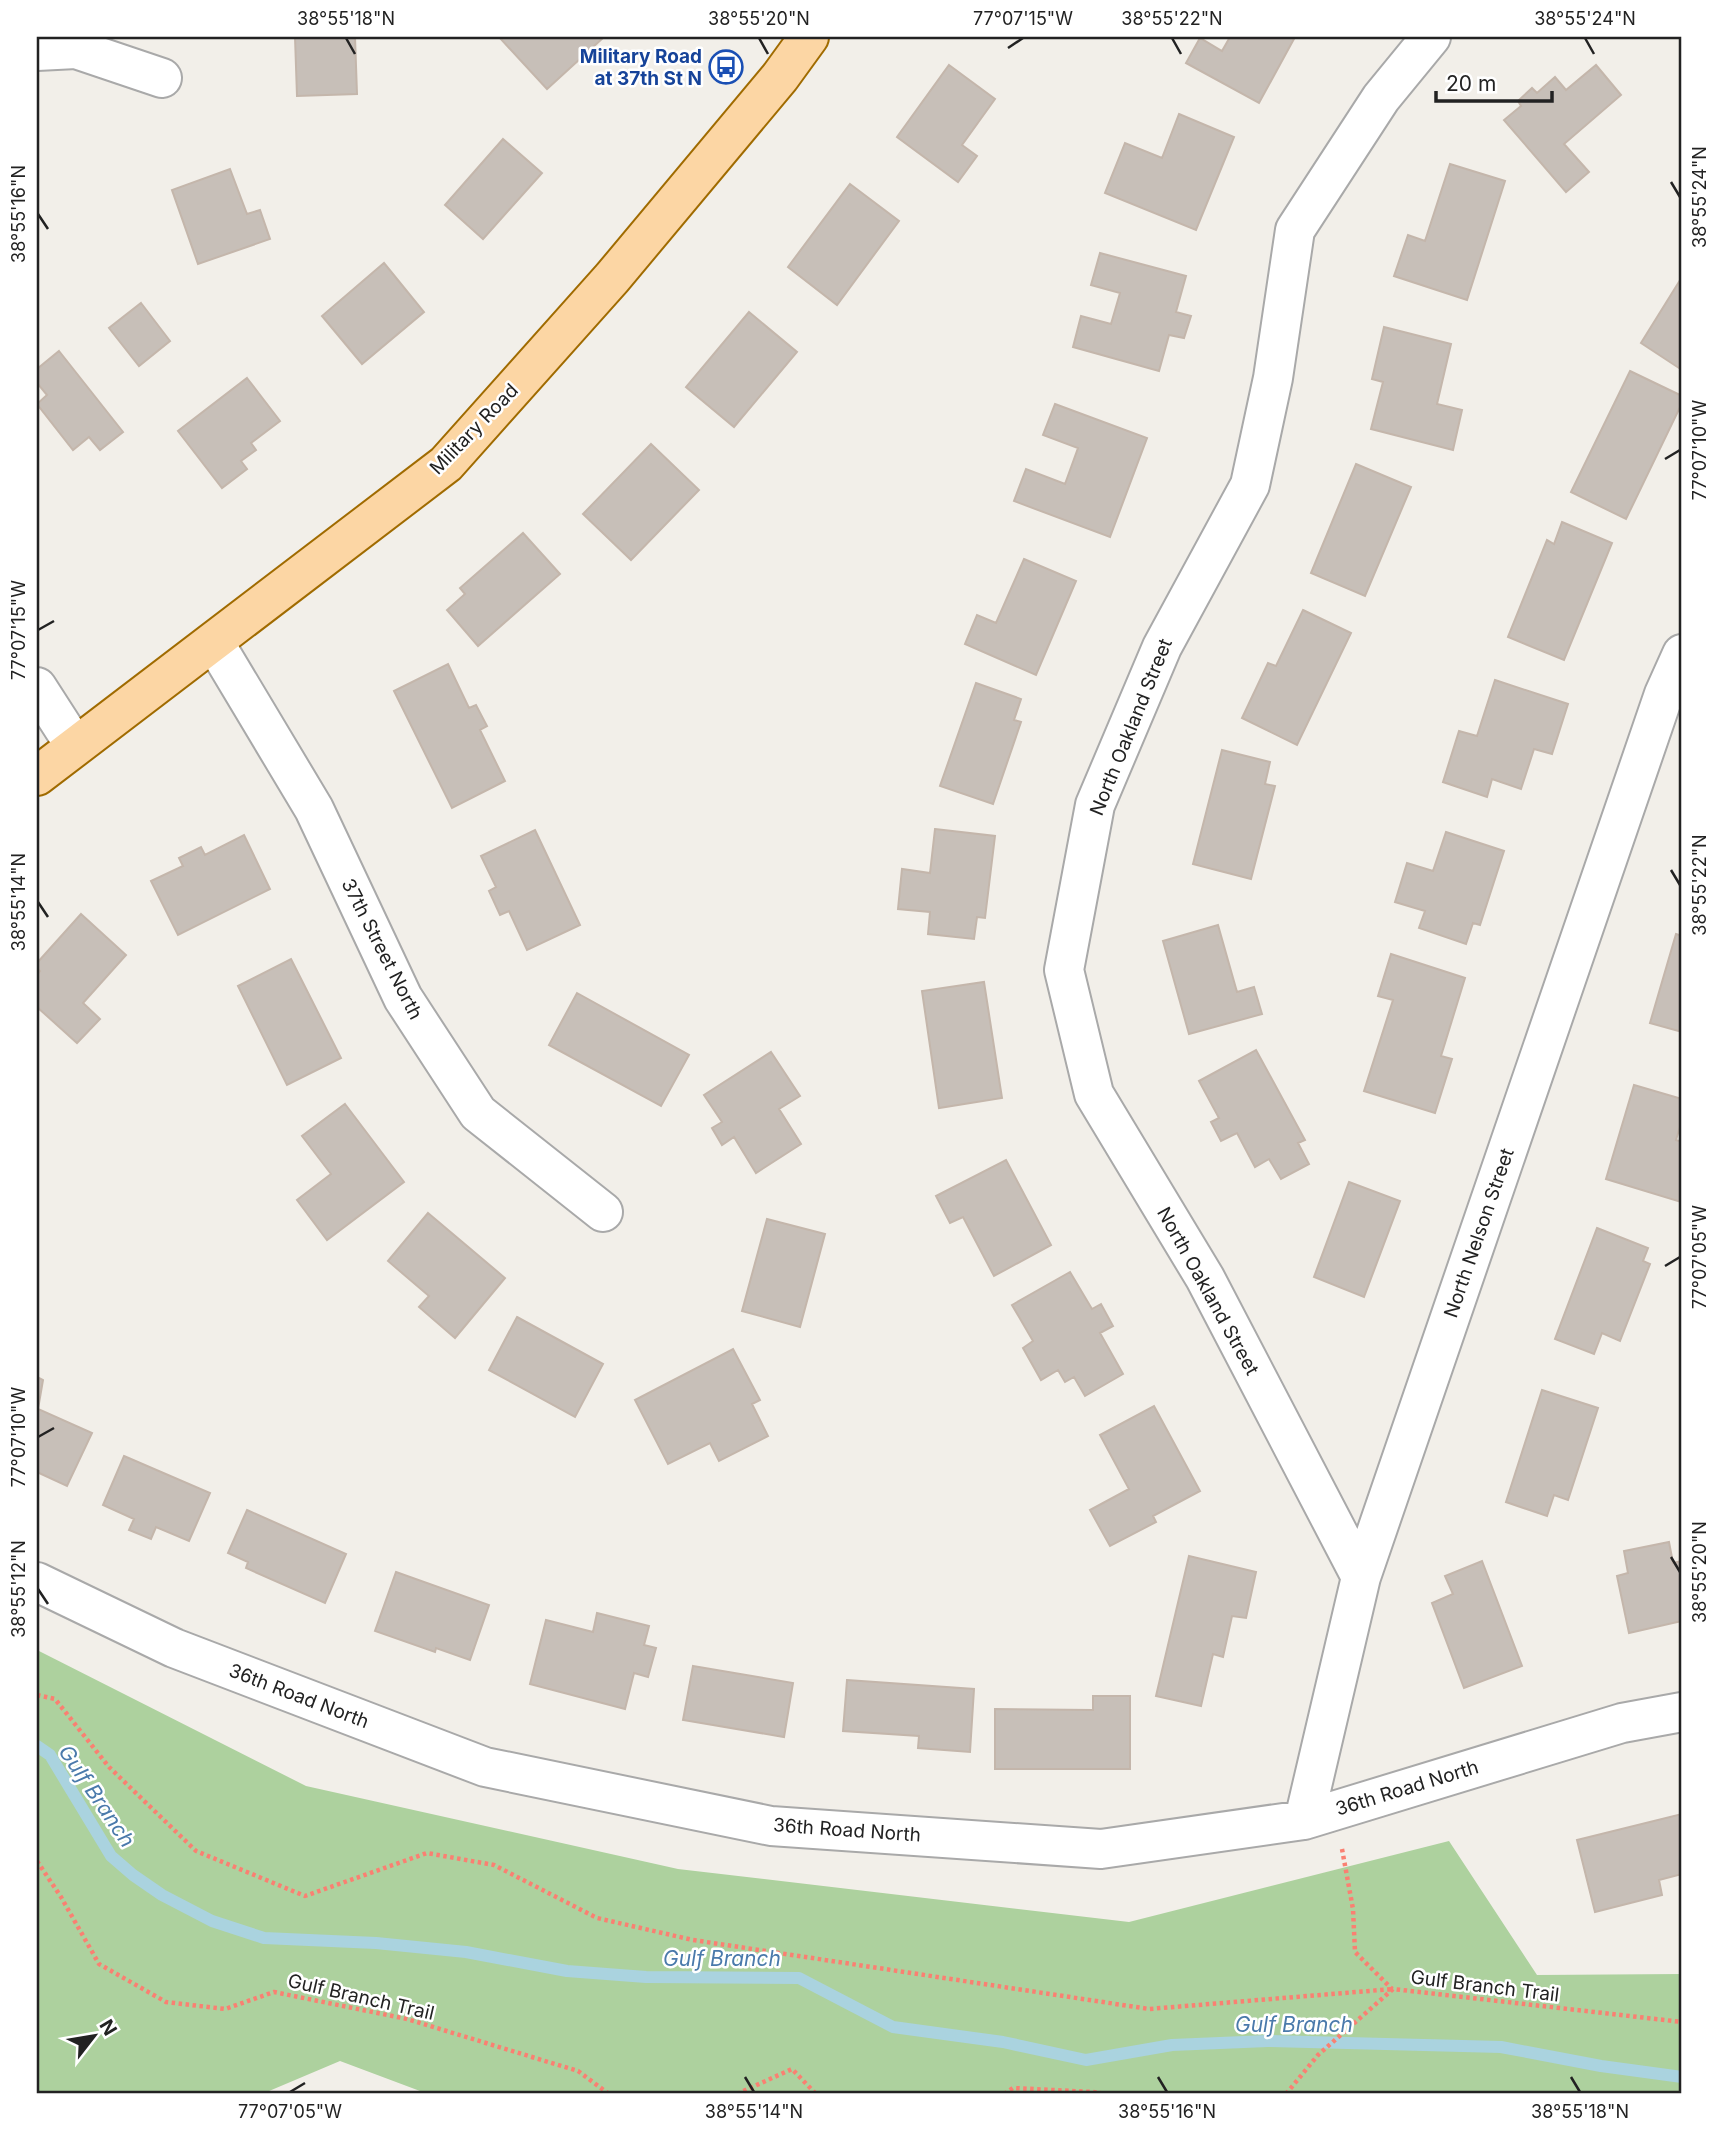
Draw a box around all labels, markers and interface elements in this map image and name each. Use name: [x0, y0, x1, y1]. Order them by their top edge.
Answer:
text: 38°55'18"N: [297, 8, 395, 29]
text: 38°55'20"N: [708, 8, 810, 29]
text: 77°07'15"W: [973, 8, 1073, 29]
text: 38°55'22"N: [1121, 8, 1223, 29]
text: 38°55'24"N: [1534, 8, 1636, 29]
place label: Military Road at 37th St N: [580, 45, 702, 90]
bus stop icon: Military Road at 37th St N: [707, 48, 745, 86]
scale bar: [1436, 60, 1551, 104]
text: 20 m: [1446, 71, 1496, 96]
text: 38°55'24"N: [1689, 146, 1710, 248]
text: 38°55'16"N: [8, 165, 29, 263]
street label: Military Road: [425, 379, 523, 479]
text: 77°07'10"W: [1689, 400, 1710, 500]
text: 77°07'15"W: [8, 580, 29, 680]
street label: North Oakland Street: [1085, 635, 1177, 819]
text: 38°55'22"N: [1689, 834, 1710, 936]
text: 38°55'14"N: [8, 853, 29, 951]
street label: 37th Street North: [337, 875, 427, 1023]
street label: North Nelson Street: [1439, 1145, 1519, 1321]
street label: North Oakland Street: [1152, 1203, 1264, 1379]
text: 77°07'05"W: [1689, 1205, 1710, 1309]
text: 77°07'10"W: [8, 1387, 29, 1487]
text: 38°55'20"N: [1689, 1521, 1710, 1623]
text: 38°55'12"N: [8, 1540, 29, 1638]
street label: 36th Road North: [226, 1659, 372, 1733]
water label: Gulf Branch: [54, 1740, 140, 1852]
street label: 36th Road North: [1333, 1755, 1481, 1821]
street label: 36th Road North: [772, 1813, 922, 1847]
water label: Gulf Branch: [663, 1946, 781, 1971]
street label: Gulf Branch Trail: [1409, 1965, 1561, 2007]
street label: Gulf Branch Trail: [286, 1969, 436, 2025]
north arrow: [60, 2002, 130, 2072]
water label: Gulf Branch: [1235, 2012, 1353, 2037]
text: N: [95, 2015, 122, 2040]
text: 77°07'05"W: [238, 2101, 342, 2122]
text: 38°55'14"N: [705, 2101, 803, 2122]
text: 38°55'16"N: [1118, 2101, 1216, 2122]
text: 38°55'18"N: [1531, 2101, 1629, 2122]

